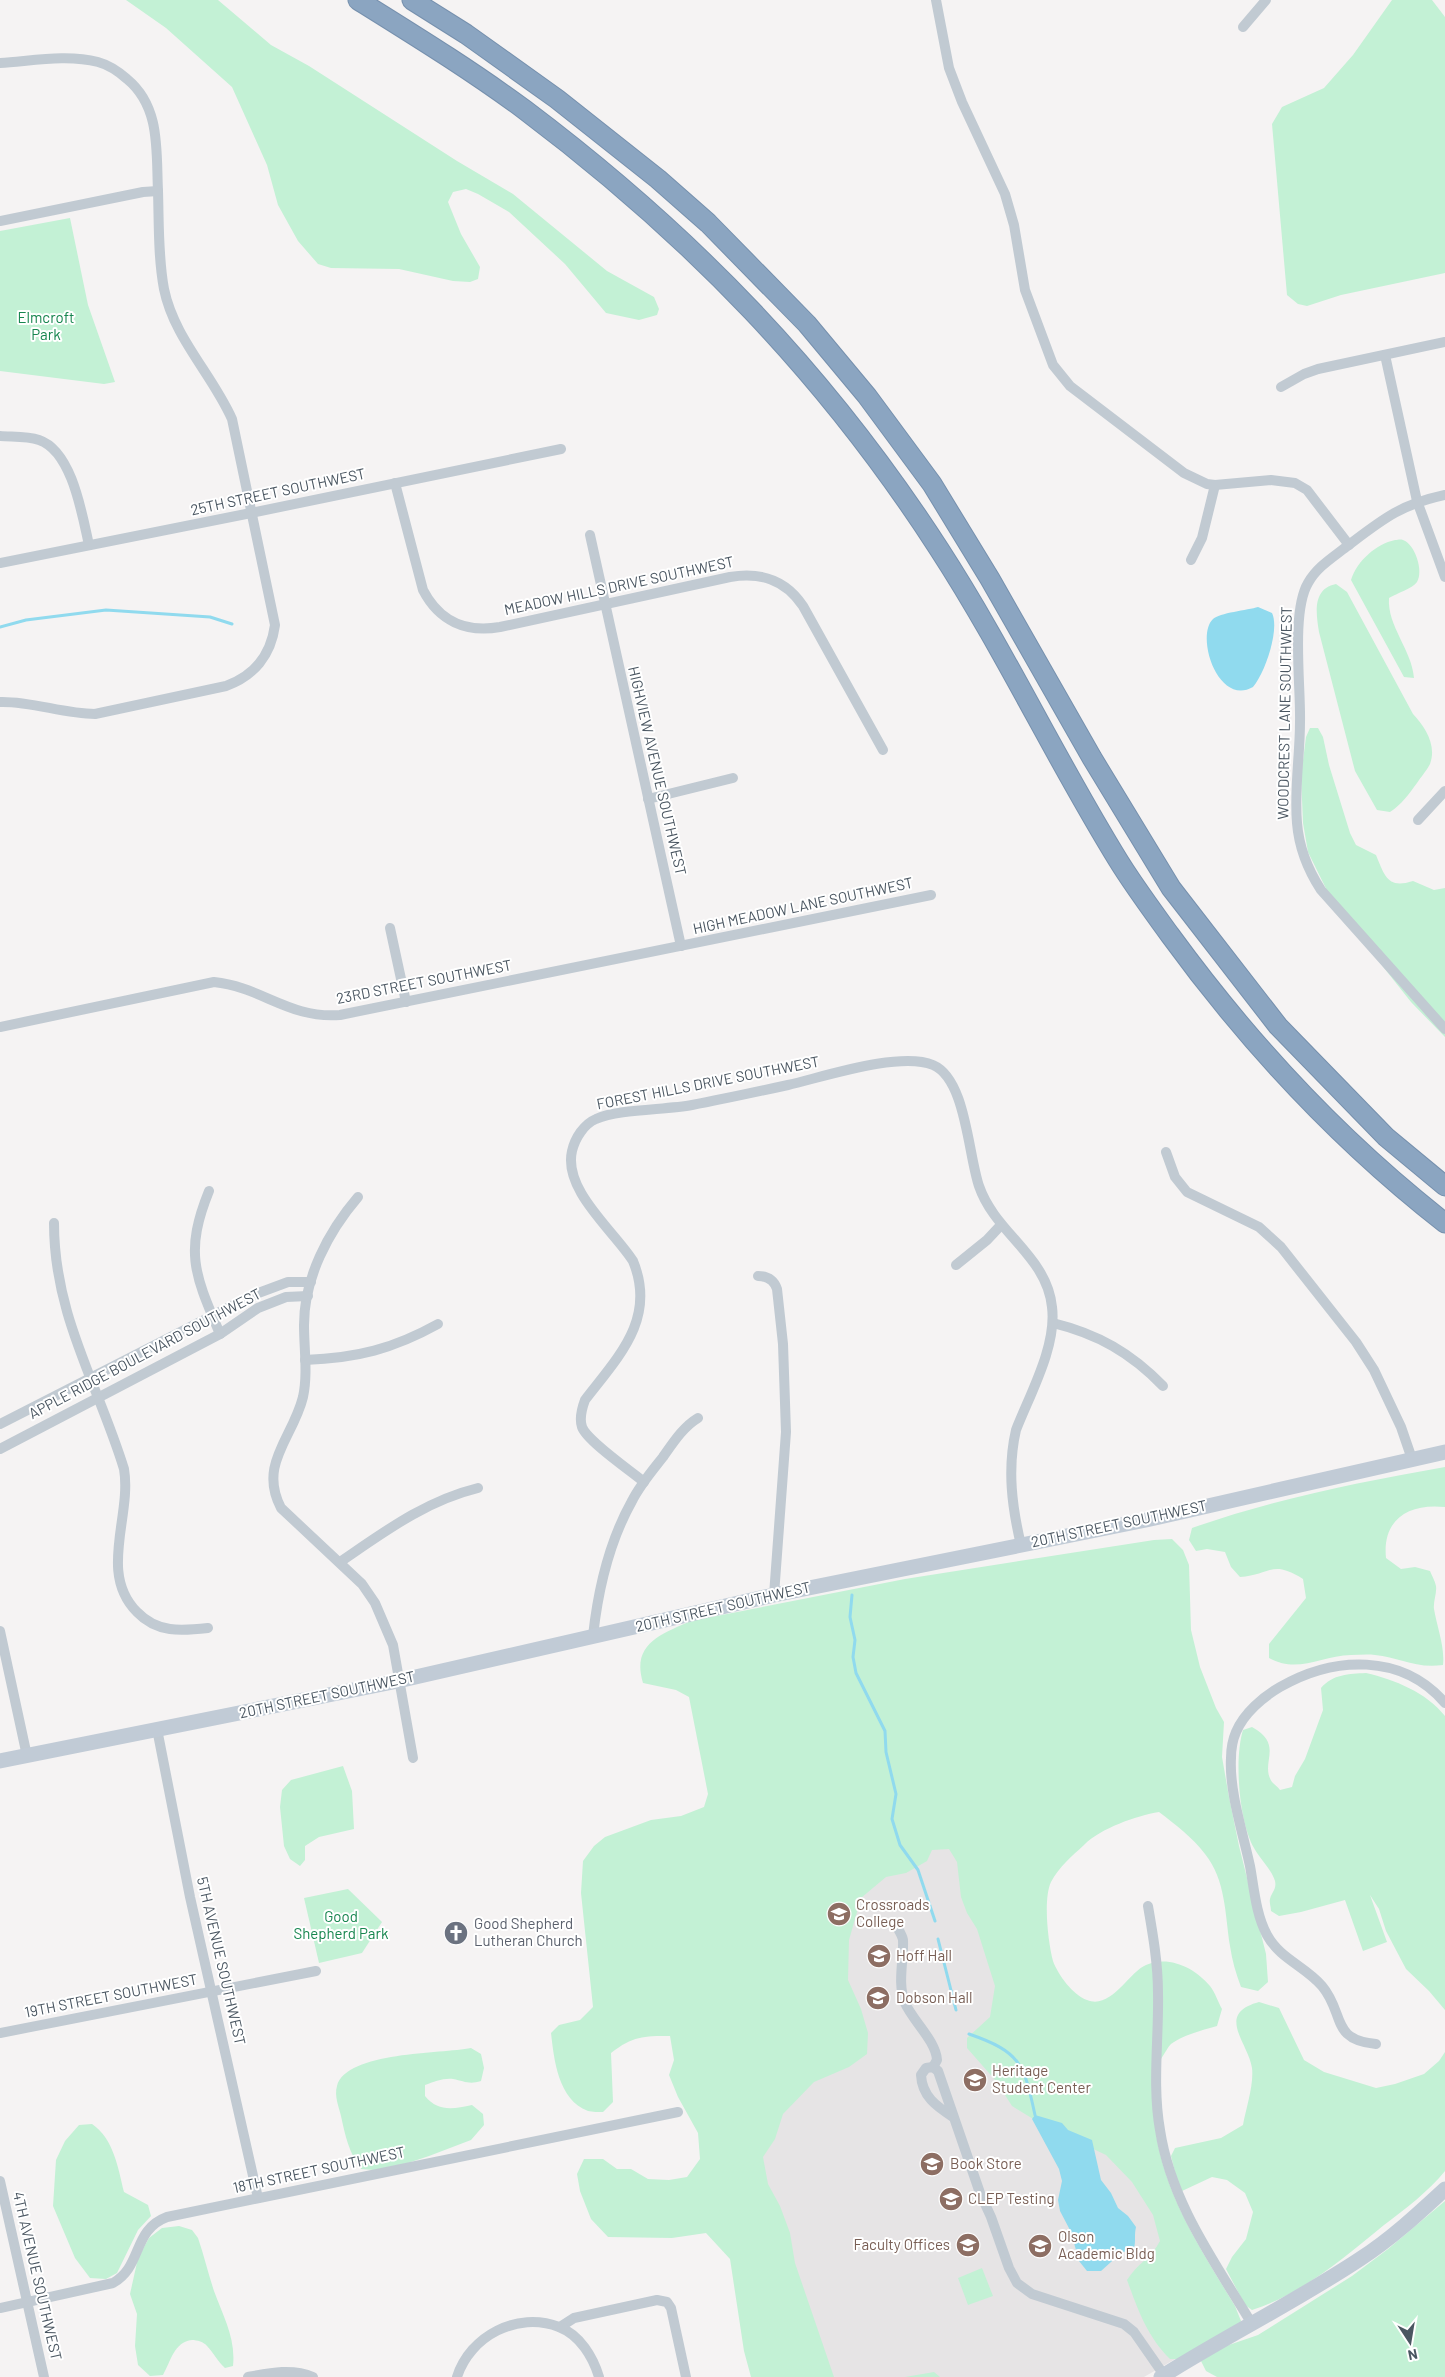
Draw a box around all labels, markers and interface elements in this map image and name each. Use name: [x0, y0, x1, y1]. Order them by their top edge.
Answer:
park label: Elmcroft Park: [18, 308, 74, 343]
street label: 25TH STREET SOUTHWEST: [189, 464, 367, 518]
street label: MEADOW HILLS DRIVE SOUTHWEST: [502, 552, 735, 618]
street label: WOODCREST LANE SOUTHWEST: [1273, 606, 1295, 820]
street label: HIGHVIEW AVENUE SOUTHWEST: [625, 664, 691, 877]
street label: HIGH MEADOW LANE SOUTHWEST: [691, 873, 915, 937]
street label: 23RD STREET SOUTHWEST: [335, 955, 513, 1007]
street label: FOREST HILLS DRIVE SOUTHWEST: [595, 1052, 821, 1112]
street label: APPLE RIDGE BOULEVARD SOUTHWEST: [25, 1284, 264, 1422]
street label: 20TH STREET SOUTHWEST: [1029, 1496, 1208, 1550]
street label: 20TH STREET SOUTHWEST: [634, 1577, 812, 1635]
street label: 20TH STREET SOUTHWEST: [237, 1667, 416, 1721]
street label: 5TH AVENUE SOUTHWEST: [194, 1875, 250, 2047]
place label: Crossroads College: [856, 1895, 930, 1930]
school or university icon: Crossroads College: [826, 1901, 852, 1927]
park label: Good Shepherd Park: [293, 1907, 389, 1942]
place label: Good Shepherd Lutheran Church: [474, 1914, 583, 1949]
church icon: Good Shepherd Lutheran Church: [443, 1920, 469, 1946]
school or university icon: Hoff Hall: [866, 1943, 892, 1969]
place label: Hoff Hall: [896, 1946, 952, 1964]
street label: 19TH STREET SOUTHWEST: [23, 1969, 199, 2021]
school or university icon: Dobson Hall: [865, 1985, 891, 2011]
place label: Dobson Hall: [896, 1988, 973, 2006]
place label: Heritage Student Center: [992, 2061, 1091, 2096]
school or university icon: Heritage Student Center: [962, 2067, 988, 2093]
street label: 18TH STREET SOUTHWEST: [231, 2142, 406, 2196]
school or university icon: Book Store: [919, 2151, 945, 2177]
place label: Book Store: [950, 2154, 1022, 2172]
school or university icon: CLEP Testing: [938, 2186, 964, 2212]
place label: CLEP Testing: [968, 2189, 1055, 2207]
street label: 4TH AVENUE SOUTHWEST: [10, 2190, 66, 2362]
place label: Olson Academic Bldg: [1058, 2227, 1155, 2262]
school or university icon: Faculty Offices: [955, 2232, 981, 2258]
school or university icon: Olson Academic Bldg: [1027, 2233, 1053, 2259]
place label: Faculty Offices: [853, 2235, 950, 2253]
north arrow: [1385, 2317, 1435, 2367]
text: N: [1406, 2346, 1419, 2364]

